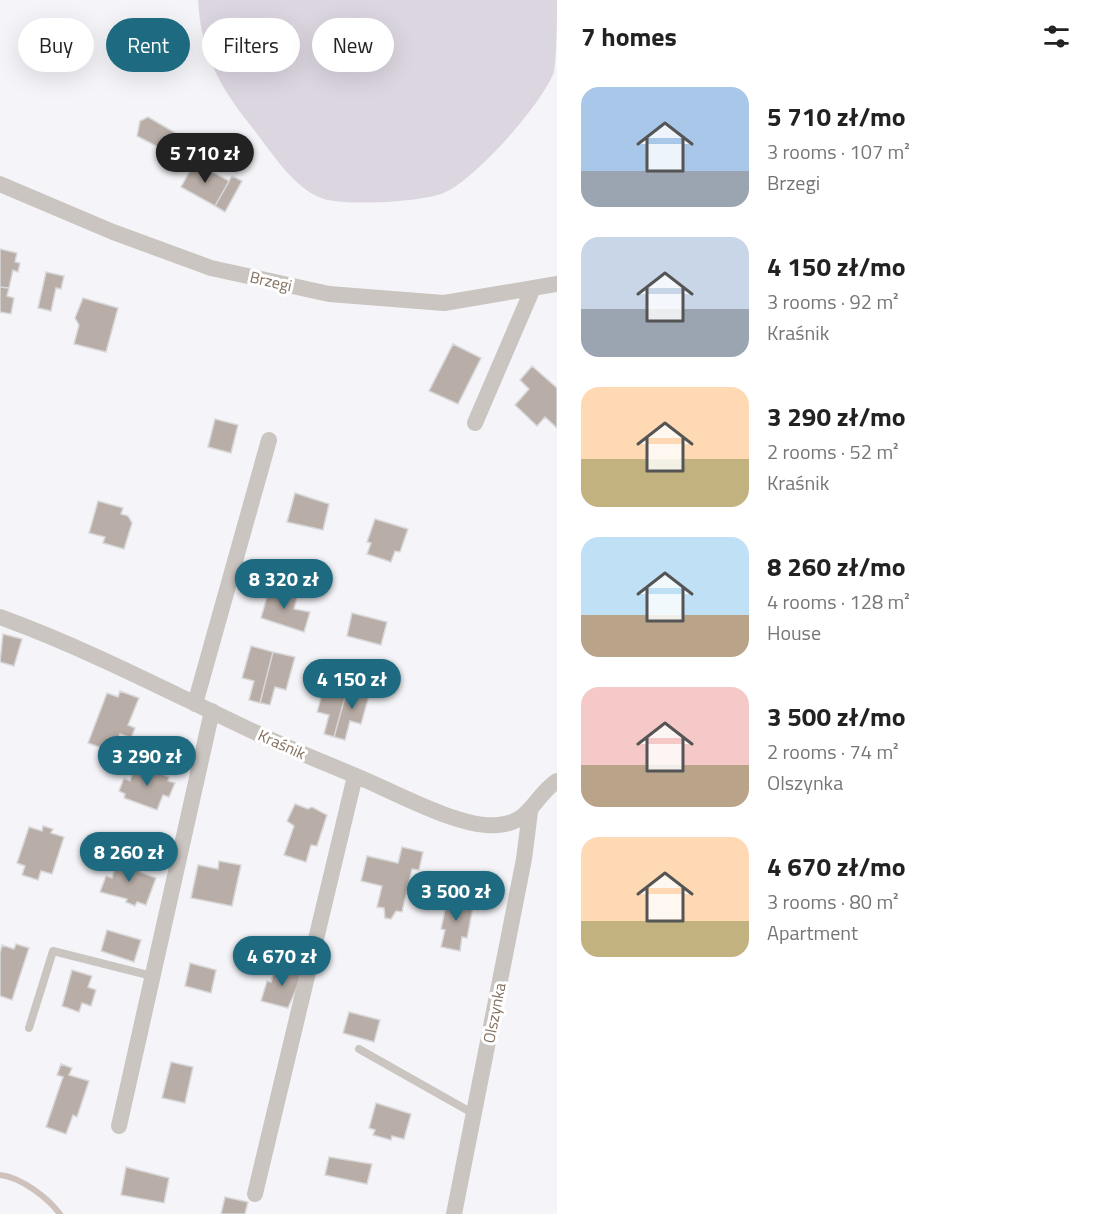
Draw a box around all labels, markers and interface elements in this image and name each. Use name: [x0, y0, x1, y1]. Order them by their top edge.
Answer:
text: 7 homes: [581, 17, 677, 56]
chip: Buy: [18, 18, 94, 72]
chip: Rent: [106, 18, 190, 72]
chip: Filters: [202, 18, 300, 72]
chip: New: [312, 18, 394, 72]
icon: filters: [1040, 20, 1073, 53]
text: 5 710 zł/mo: [767, 97, 906, 136]
icon: home: [629, 111, 701, 183]
pin: 5 710 zł: [143, 133, 267, 184]
text: 3 rooms · 107 m²: [767, 136, 910, 167]
text: 5 710 zł: [170, 137, 240, 168]
text: Brzegi: [767, 167, 820, 198]
text: 4 150 zł/mo: [767, 247, 906, 286]
icon: home: [629, 261, 701, 333]
street label: Brzegi: [248, 265, 294, 297]
text: 3 rooms · 92 m²: [767, 286, 899, 317]
text: Kraśnik: [767, 317, 829, 348]
text: 3 290 zł/mo: [767, 397, 906, 436]
icon: home: [629, 411, 701, 483]
text: 2 rooms · 52 m²: [767, 436, 899, 467]
text: Kraśnik: [767, 467, 829, 498]
text: 8 260 zł/mo: [767, 547, 906, 586]
pin: 8 320 zł: [222, 559, 346, 610]
icon: home: [629, 561, 701, 633]
text: 8 320 zł: [249, 563, 319, 594]
text: 4 rooms · 128 m²: [767, 586, 910, 617]
text: House: [767, 617, 821, 648]
pin: 4 150 zł: [290, 659, 414, 710]
text: 4 150 zł: [317, 663, 387, 694]
text: 3 500 zł/mo: [767, 697, 906, 736]
icon: home: [629, 711, 701, 783]
street label: Kraśnik: [254, 723, 310, 765]
pin: 3 290 zł: [85, 736, 209, 787]
text: 2 rooms · 74 m²: [767, 736, 899, 767]
text: 3 290 zł: [112, 740, 182, 771]
text: Olszynka: [767, 767, 843, 798]
pin: 8 260 zł: [67, 832, 191, 883]
text: 8 260 zł: [94, 836, 164, 867]
text: 4 670 zł/mo: [767, 847, 906, 886]
icon: home: [629, 861, 701, 933]
pin: 3 500 zł: [394, 871, 518, 922]
text: 3 500 zł: [421, 875, 491, 906]
text: 3 rooms · 80 m²: [767, 886, 899, 917]
text: Apartment: [767, 917, 858, 948]
pin: 4 670 zł: [220, 936, 344, 987]
text: 4 670 zł: [247, 940, 317, 971]
street label: Olszynka: [476, 981, 512, 1045]

